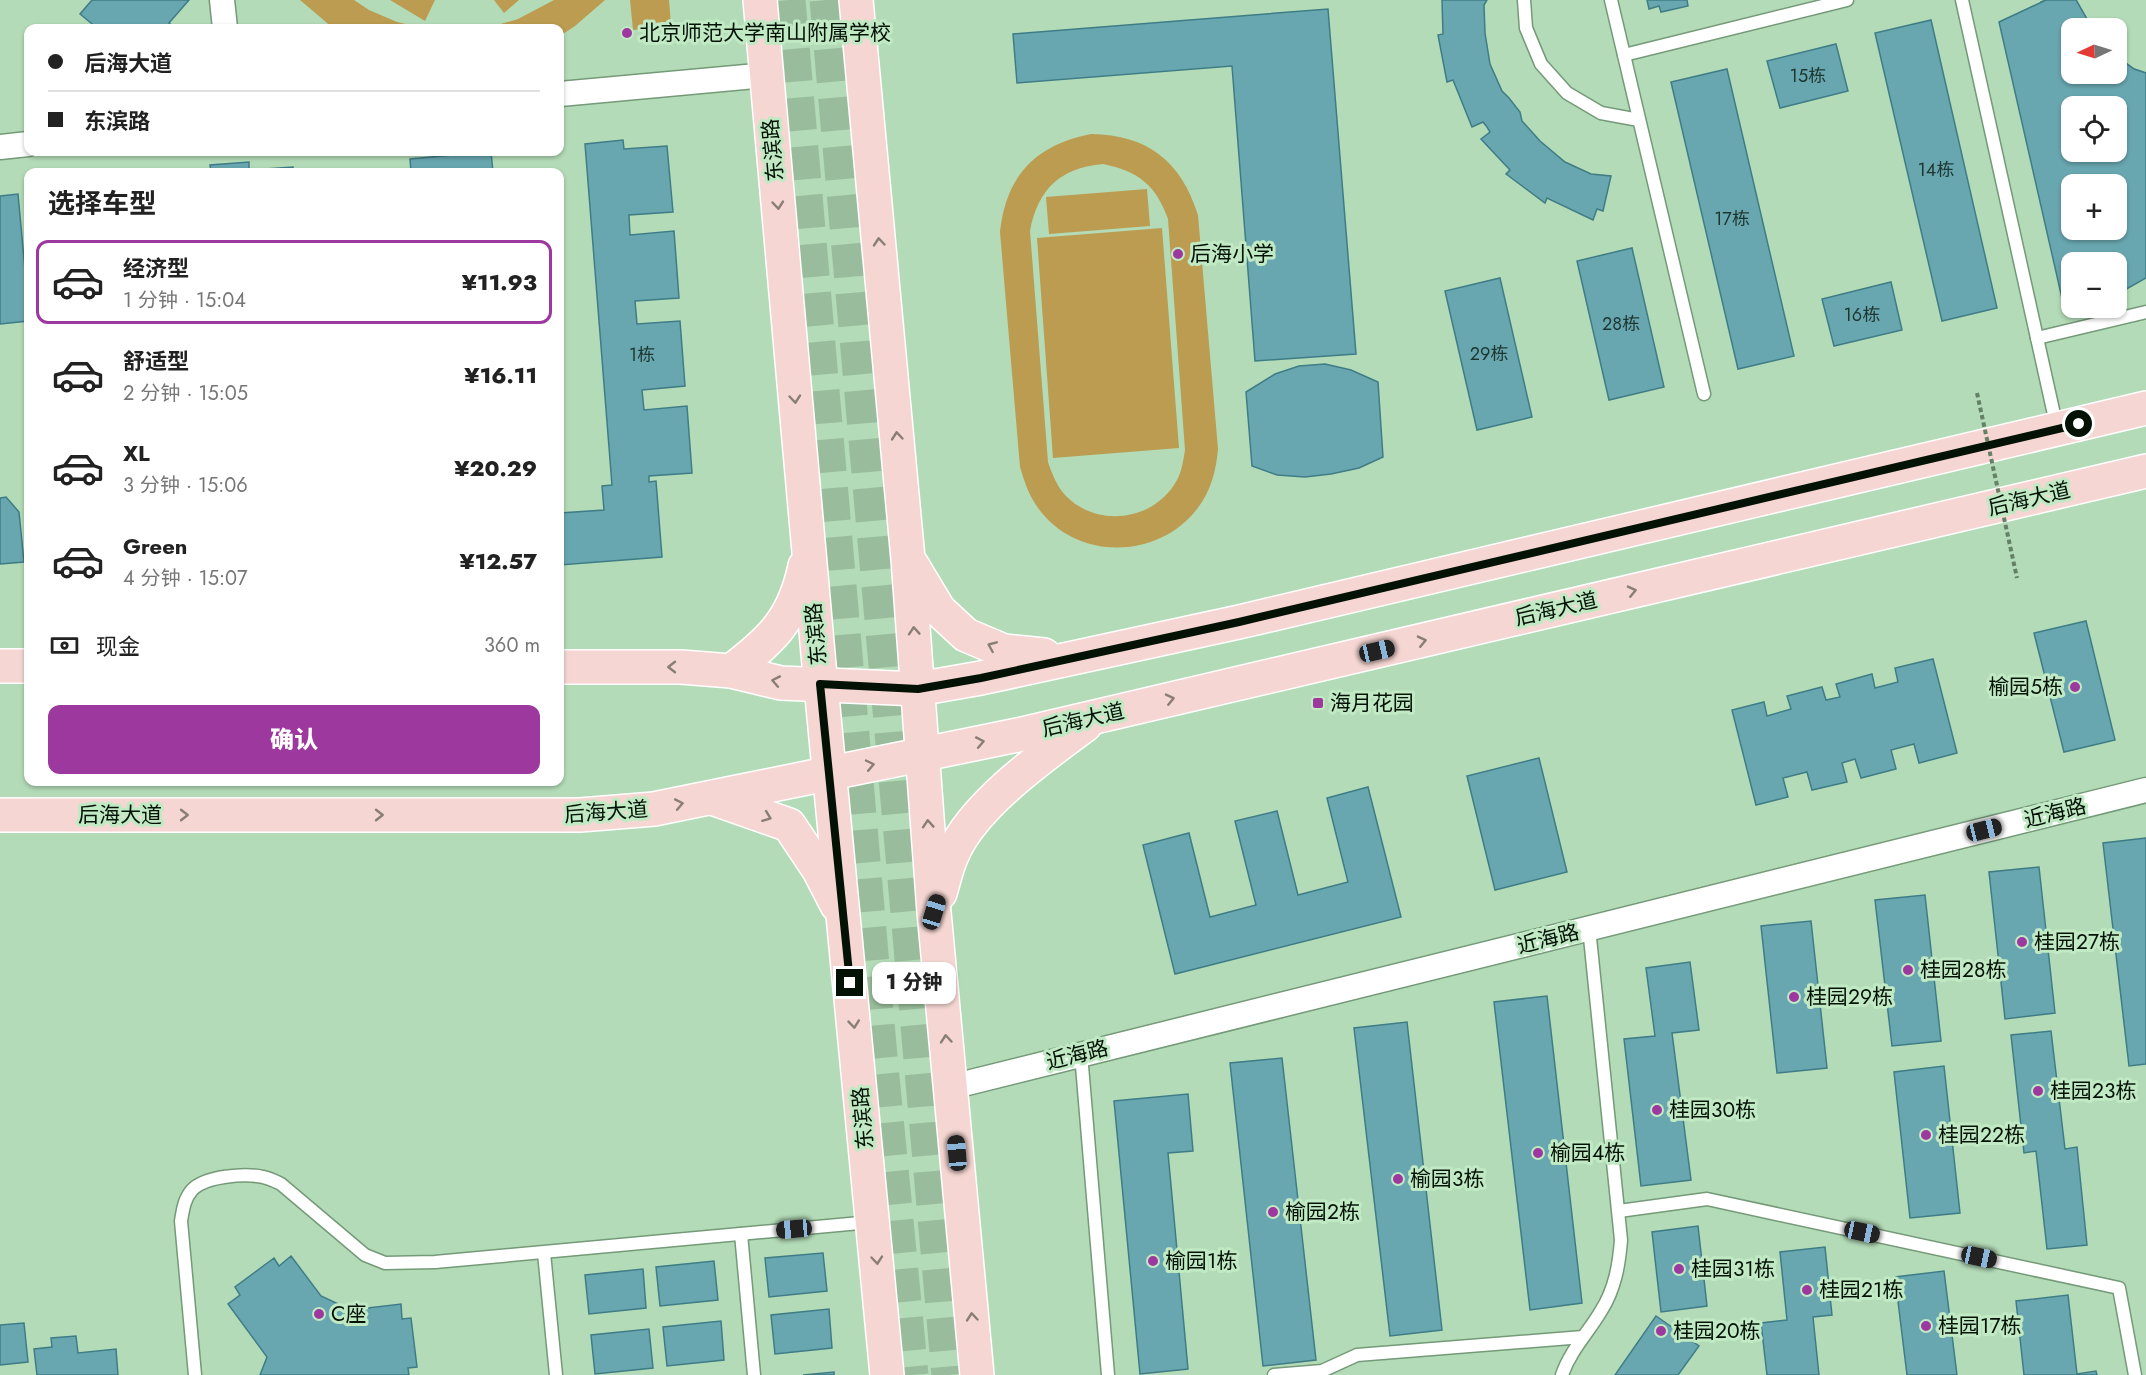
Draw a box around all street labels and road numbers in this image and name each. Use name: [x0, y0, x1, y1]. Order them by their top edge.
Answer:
street label: 东滨路: [755, 117, 791, 183]
street label: 后海大道: [1985, 475, 2073, 523]
street label: 后海大道: [1512, 585, 1600, 633]
street label: 东滨路: [798, 601, 834, 667]
street label: 后海大道: [1039, 696, 1127, 744]
street label: 近海路: [2021, 791, 2089, 835]
street label: 后海大道: [563, 794, 649, 830]
street label: 后海大道: [78, 800, 162, 830]
street label: 近海路: [1514, 917, 1582, 961]
street label: 近海路: [1043, 1033, 1111, 1077]
street label: 东滨路: [845, 1085, 881, 1151]

